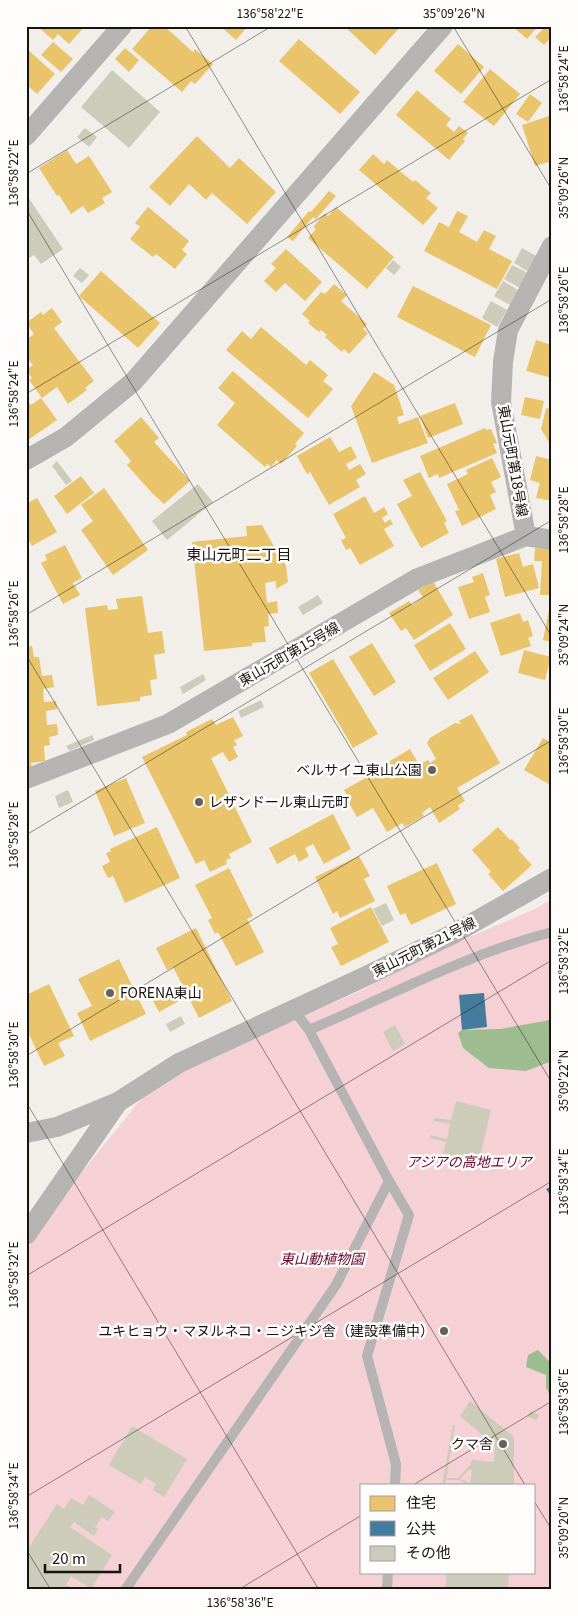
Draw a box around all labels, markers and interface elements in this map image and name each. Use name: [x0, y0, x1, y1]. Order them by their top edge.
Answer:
text: 136°58'22"E: [236, 4, 304, 21]
text: 35°09'26"N: [423, 4, 485, 21]
text: 136°58'24"E: [554, 45, 571, 113]
text: 136°58'22"E: [4, 139, 21, 207]
text: 35°09'26"N: [554, 157, 571, 219]
text: 136°58'26"E: [554, 266, 571, 334]
text: 136°58'24"E: [4, 360, 21, 428]
street label: 東山元町第18号線: [494, 403, 534, 518]
text: 136°58'28"E: [554, 486, 571, 554]
district label: 東山元町二丁目: [186, 543, 292, 564]
text: 136°58'26"E: [4, 580, 21, 648]
text: 35°09'24"N: [554, 604, 571, 666]
street label: 東山元町第15号線: [234, 616, 343, 690]
text: 136°58'30"E: [554, 707, 571, 775]
place label: ベルサイユ東山公園: [296, 759, 422, 779]
marker: ベルサイユ東山公園: [426, 764, 438, 776]
place label: レザンドール東山元町: [209, 791, 349, 811]
marker: レザンドール東山元町: [193, 796, 205, 808]
text: 136°58'28"E: [4, 801, 21, 869]
street label: 東山元町第21号線: [368, 911, 479, 981]
text: 136°58'32"E: [554, 927, 571, 995]
place label: FORENA東山: [120, 982, 202, 1002]
marker: FORENA東山: [104, 987, 116, 999]
text: 136°58'30"E: [4, 1021, 21, 1089]
text: 35°09'22"N: [554, 1050, 571, 1112]
text: 136°58'34"E: [554, 1148, 571, 1216]
park label: アジアの高地エリア: [406, 1151, 534, 1171]
text: 136°58'32"E: [4, 1241, 21, 1309]
park label: 東山動植物園: [280, 1248, 366, 1268]
place label: ユキヒョウ・マヌルネコ・ニジキジ舎（建設準備中）: [98, 1320, 434, 1340]
marker: ユキヒョウ・マヌルネコ・ニジキジ舎（建設準備中）: [438, 1325, 450, 1337]
text: 136°58'36"E: [554, 1368, 571, 1436]
place label: クマ舎: [451, 1433, 493, 1453]
marker: クマ舎: [497, 1438, 509, 1450]
text: 136°58'34"E: [4, 1462, 21, 1530]
legend: [360, 1484, 536, 1574]
text: 住宅: [406, 1491, 436, 1512]
text: 35°09'20"N: [554, 1497, 571, 1559]
text: 公共: [406, 1517, 436, 1538]
scale bar: [45, 1541, 120, 1573]
text: その他: [406, 1541, 451, 1562]
text: 20 m: [52, 1547, 86, 1568]
text: 136°58'36"E: [206, 1593, 274, 1610]

